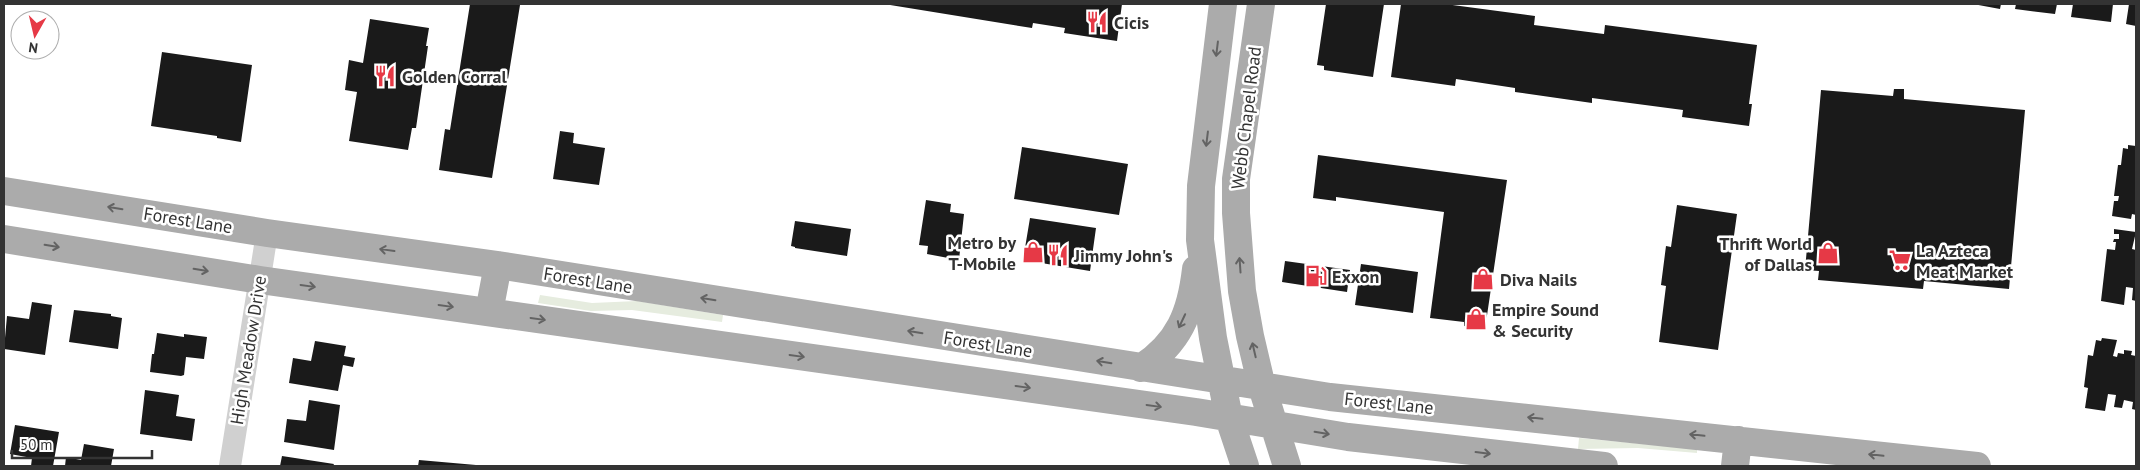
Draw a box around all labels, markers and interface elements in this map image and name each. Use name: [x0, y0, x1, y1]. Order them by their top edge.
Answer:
restaurant icon: Cicis: [1084, 9, 1110, 35]
north arrow: [10, 10, 60, 60]
place label: Cicis: [1114, 11, 1150, 34]
text: N: [27, 38, 39, 57]
one-way arrow: [1212, 41, 1222, 57]
street label: Webb Chapel Road: [1226, 45, 1266, 191]
restaurant icon: Golden Corral: [372, 63, 398, 89]
place label: Golden Corral: [402, 65, 508, 88]
one-way arrow: [1202, 130, 1212, 146]
street label: Forest Lane: [142, 202, 234, 238]
one-way arrow: [107, 203, 123, 213]
place label: Metro by T-Mobile: [948, 231, 1016, 275]
place label: Thrift World of Dallas: [1719, 232, 1812, 276]
shop icon: Metro by T-Mobile: [1020, 239, 1046, 265]
place label: La Azteca Meat Market: [1916, 239, 2014, 283]
shop icon: Thrift World of Dallas: [1815, 240, 1841, 266]
one-way arrow: [44, 242, 60, 252]
restaurant icon: Jimmy John's: [1045, 242, 1071, 268]
one-way arrow: [379, 244, 395, 254]
place label: Jimmy John's: [1073, 244, 1173, 267]
supermarket icon: La Azteca Meat Market: [1887, 247, 1913, 273]
one-way arrow: [1236, 258, 1245, 274]
street label: Forest Lane: [542, 262, 634, 298]
fuel station icon: Exxon: [1303, 263, 1329, 289]
one-way arrow: [192, 265, 208, 275]
place label: Exxon: [1332, 265, 1379, 288]
shop icon: Diva Nails: [1470, 266, 1496, 292]
place label: Diva Nails: [1500, 268, 1577, 291]
street label: High Meadow Drive: [225, 274, 271, 426]
one-way arrow: [300, 282, 316, 292]
one-way arrow: [701, 293, 717, 303]
place label: Empire Sound & Security: [1492, 298, 1599, 342]
one-way arrow: [437, 301, 453, 311]
shop icon: Empire Sound & Security: [1463, 306, 1489, 332]
one-way arrow: [529, 314, 545, 324]
one-way arrow: [1177, 314, 1187, 329]
street label: Forest Lane: [942, 326, 1034, 362]
one-way arrow: [907, 327, 923, 337]
one-way arrow: [1249, 343, 1258, 359]
one-way arrow: [789, 351, 805, 361]
one-way arrow: [1097, 357, 1113, 367]
one-way arrow: [1015, 383, 1031, 393]
street label: Forest Lane: [1343, 387, 1435, 419]
one-way arrow: [1145, 401, 1161, 411]
one-way arrow: [1527, 413, 1543, 423]
scale bar: [12, 428, 152, 460]
one-way arrow: [1313, 428, 1329, 438]
one-way arrow: [1689, 430, 1705, 440]
text: 50 m: [20, 435, 53, 454]
one-way arrow: [1475, 448, 1491, 458]
one-way arrow: [1868, 450, 1884, 460]

